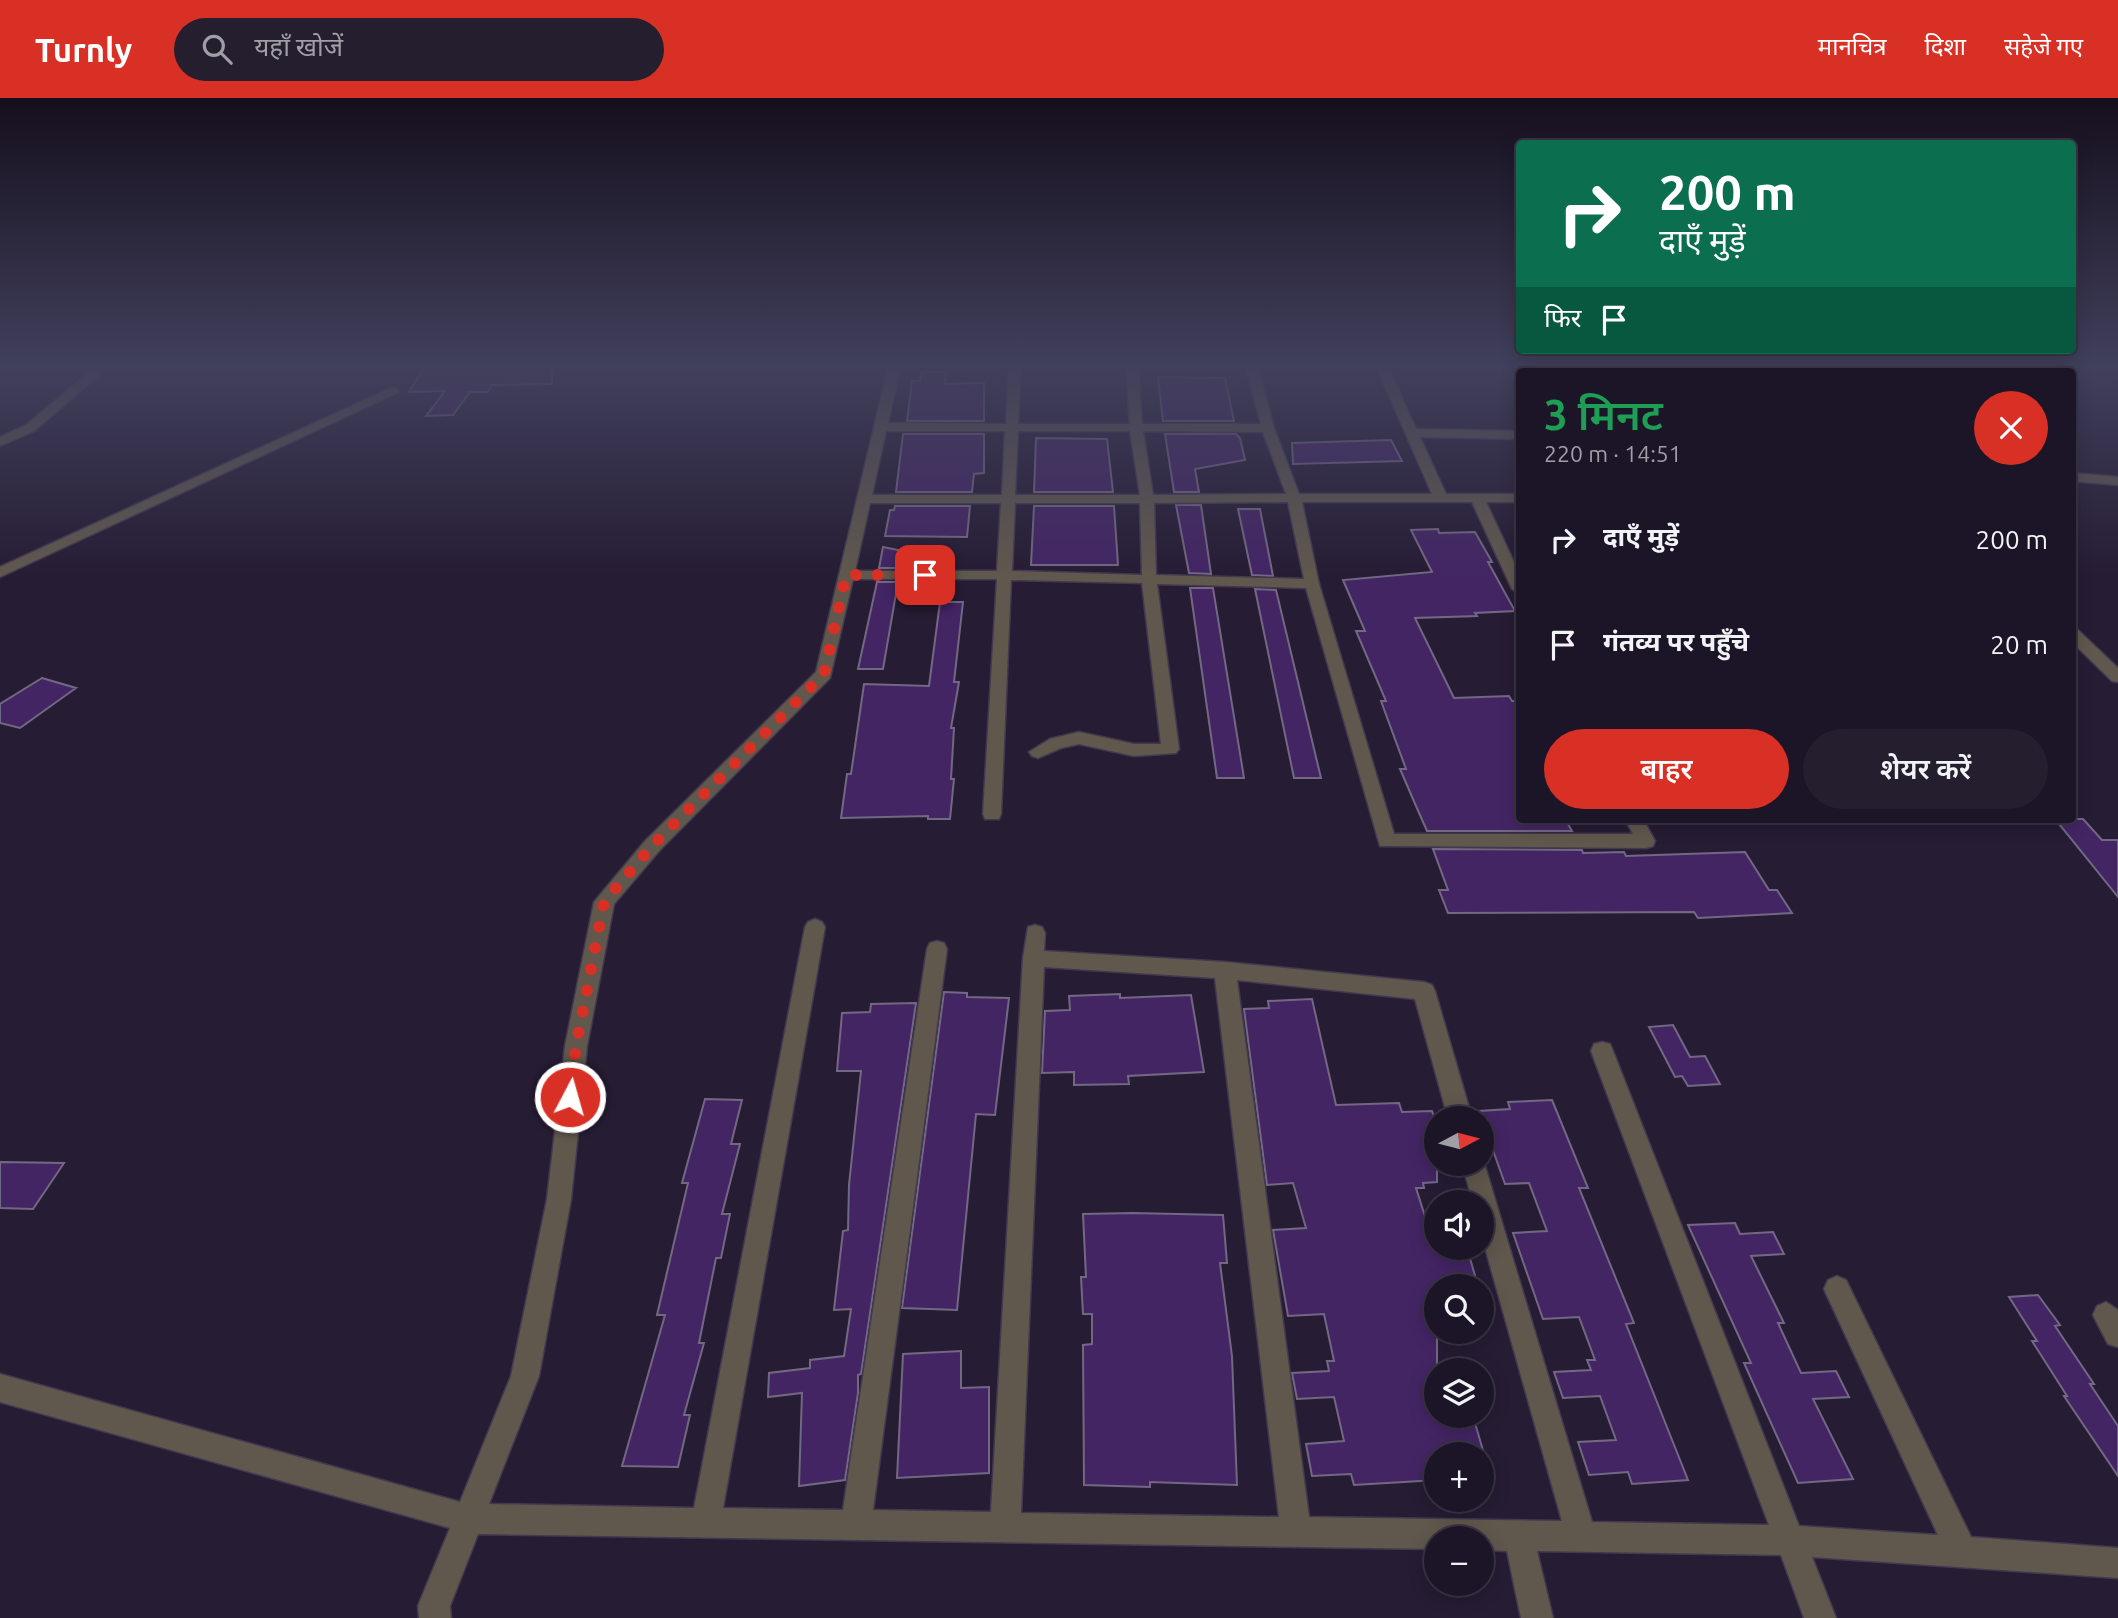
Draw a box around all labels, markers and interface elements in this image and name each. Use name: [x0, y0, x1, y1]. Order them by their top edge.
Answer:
search box: [174, 18, 664, 81]
icon: search: [198, 30, 236, 68]
text: Turnly: [35, 31, 132, 68]
text: यहाँ खोजें: [254, 32, 343, 61]
text: मानचित्र: [1818, 33, 1886, 60]
text: दिशा: [1924, 33, 1966, 60]
text: सहेजे गए: [2004, 33, 2083, 60]
text: 200 m: [1659, 164, 1796, 219]
icon: right: [1544, 168, 1635, 259]
text: दाएँ मुड़ें: [1659, 222, 1746, 258]
icon: arrive: [1595, 301, 1633, 339]
text: फिर: [1544, 303, 1581, 332]
text: 3 मिनट: [1544, 391, 1663, 438]
button: close: [1974, 391, 2048, 465]
text: 220 m · 14:51: [1544, 441, 1682, 466]
icon: right: [1544, 521, 1582, 559]
text: दाएँ मुड़ें: [1603, 522, 1679, 551]
text: 200 m: [1976, 525, 2048, 554]
pin: [895, 545, 955, 605]
icon: arrive: [906, 556, 944, 594]
icon: arrive: [1544, 626, 1582, 664]
text: गंतव्य पर पहुँचे: [1603, 627, 1749, 656]
text: 20 m: [1990, 630, 2048, 659]
button: बाहर: [1544, 729, 1789, 809]
button: शेयर करें: [1803, 729, 2048, 809]
position arrow: [533, 1060, 607, 1134]
north arrow: [1424, 1106, 1494, 1176]
map controls: [1424, 1106, 1494, 1596]
button: sound: [1424, 1190, 1494, 1260]
button: search: [1424, 1274, 1494, 1344]
button: layers: [1424, 1358, 1494, 1428]
button: +: [1424, 1442, 1494, 1512]
button: −: [1424, 1526, 1494, 1596]

